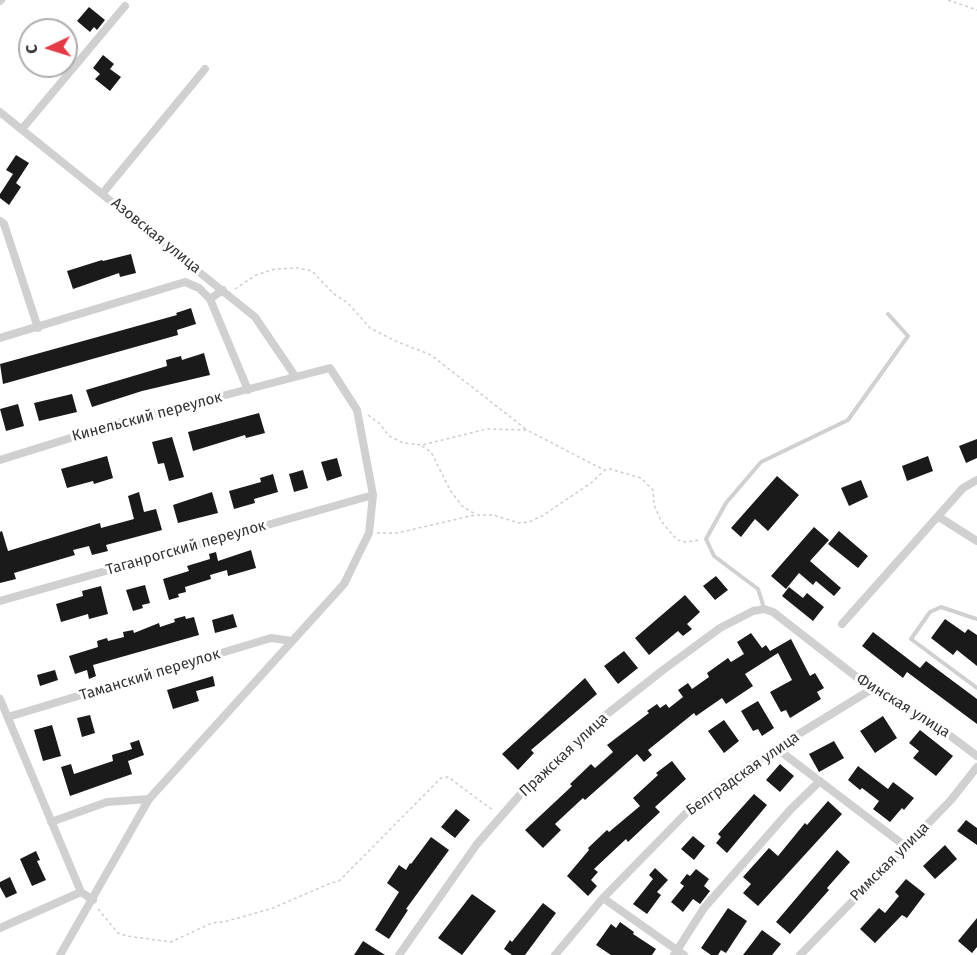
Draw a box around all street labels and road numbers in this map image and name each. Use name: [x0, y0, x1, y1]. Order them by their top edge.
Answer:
street label: Азовская улица: [108, 194, 204, 278]
street label: Кинельский переулок: [70, 388, 224, 446]
street label: Таганрогский переулок: [104, 517, 268, 579]
street label: Таманский переулок: [78, 645, 222, 705]
street label: Финская улица: [853, 670, 953, 742]
street label: Пражская улица: [516, 709, 612, 801]
street label: Белградская улица: [683, 728, 803, 820]
street label: Римская улица: [847, 819, 933, 905]

